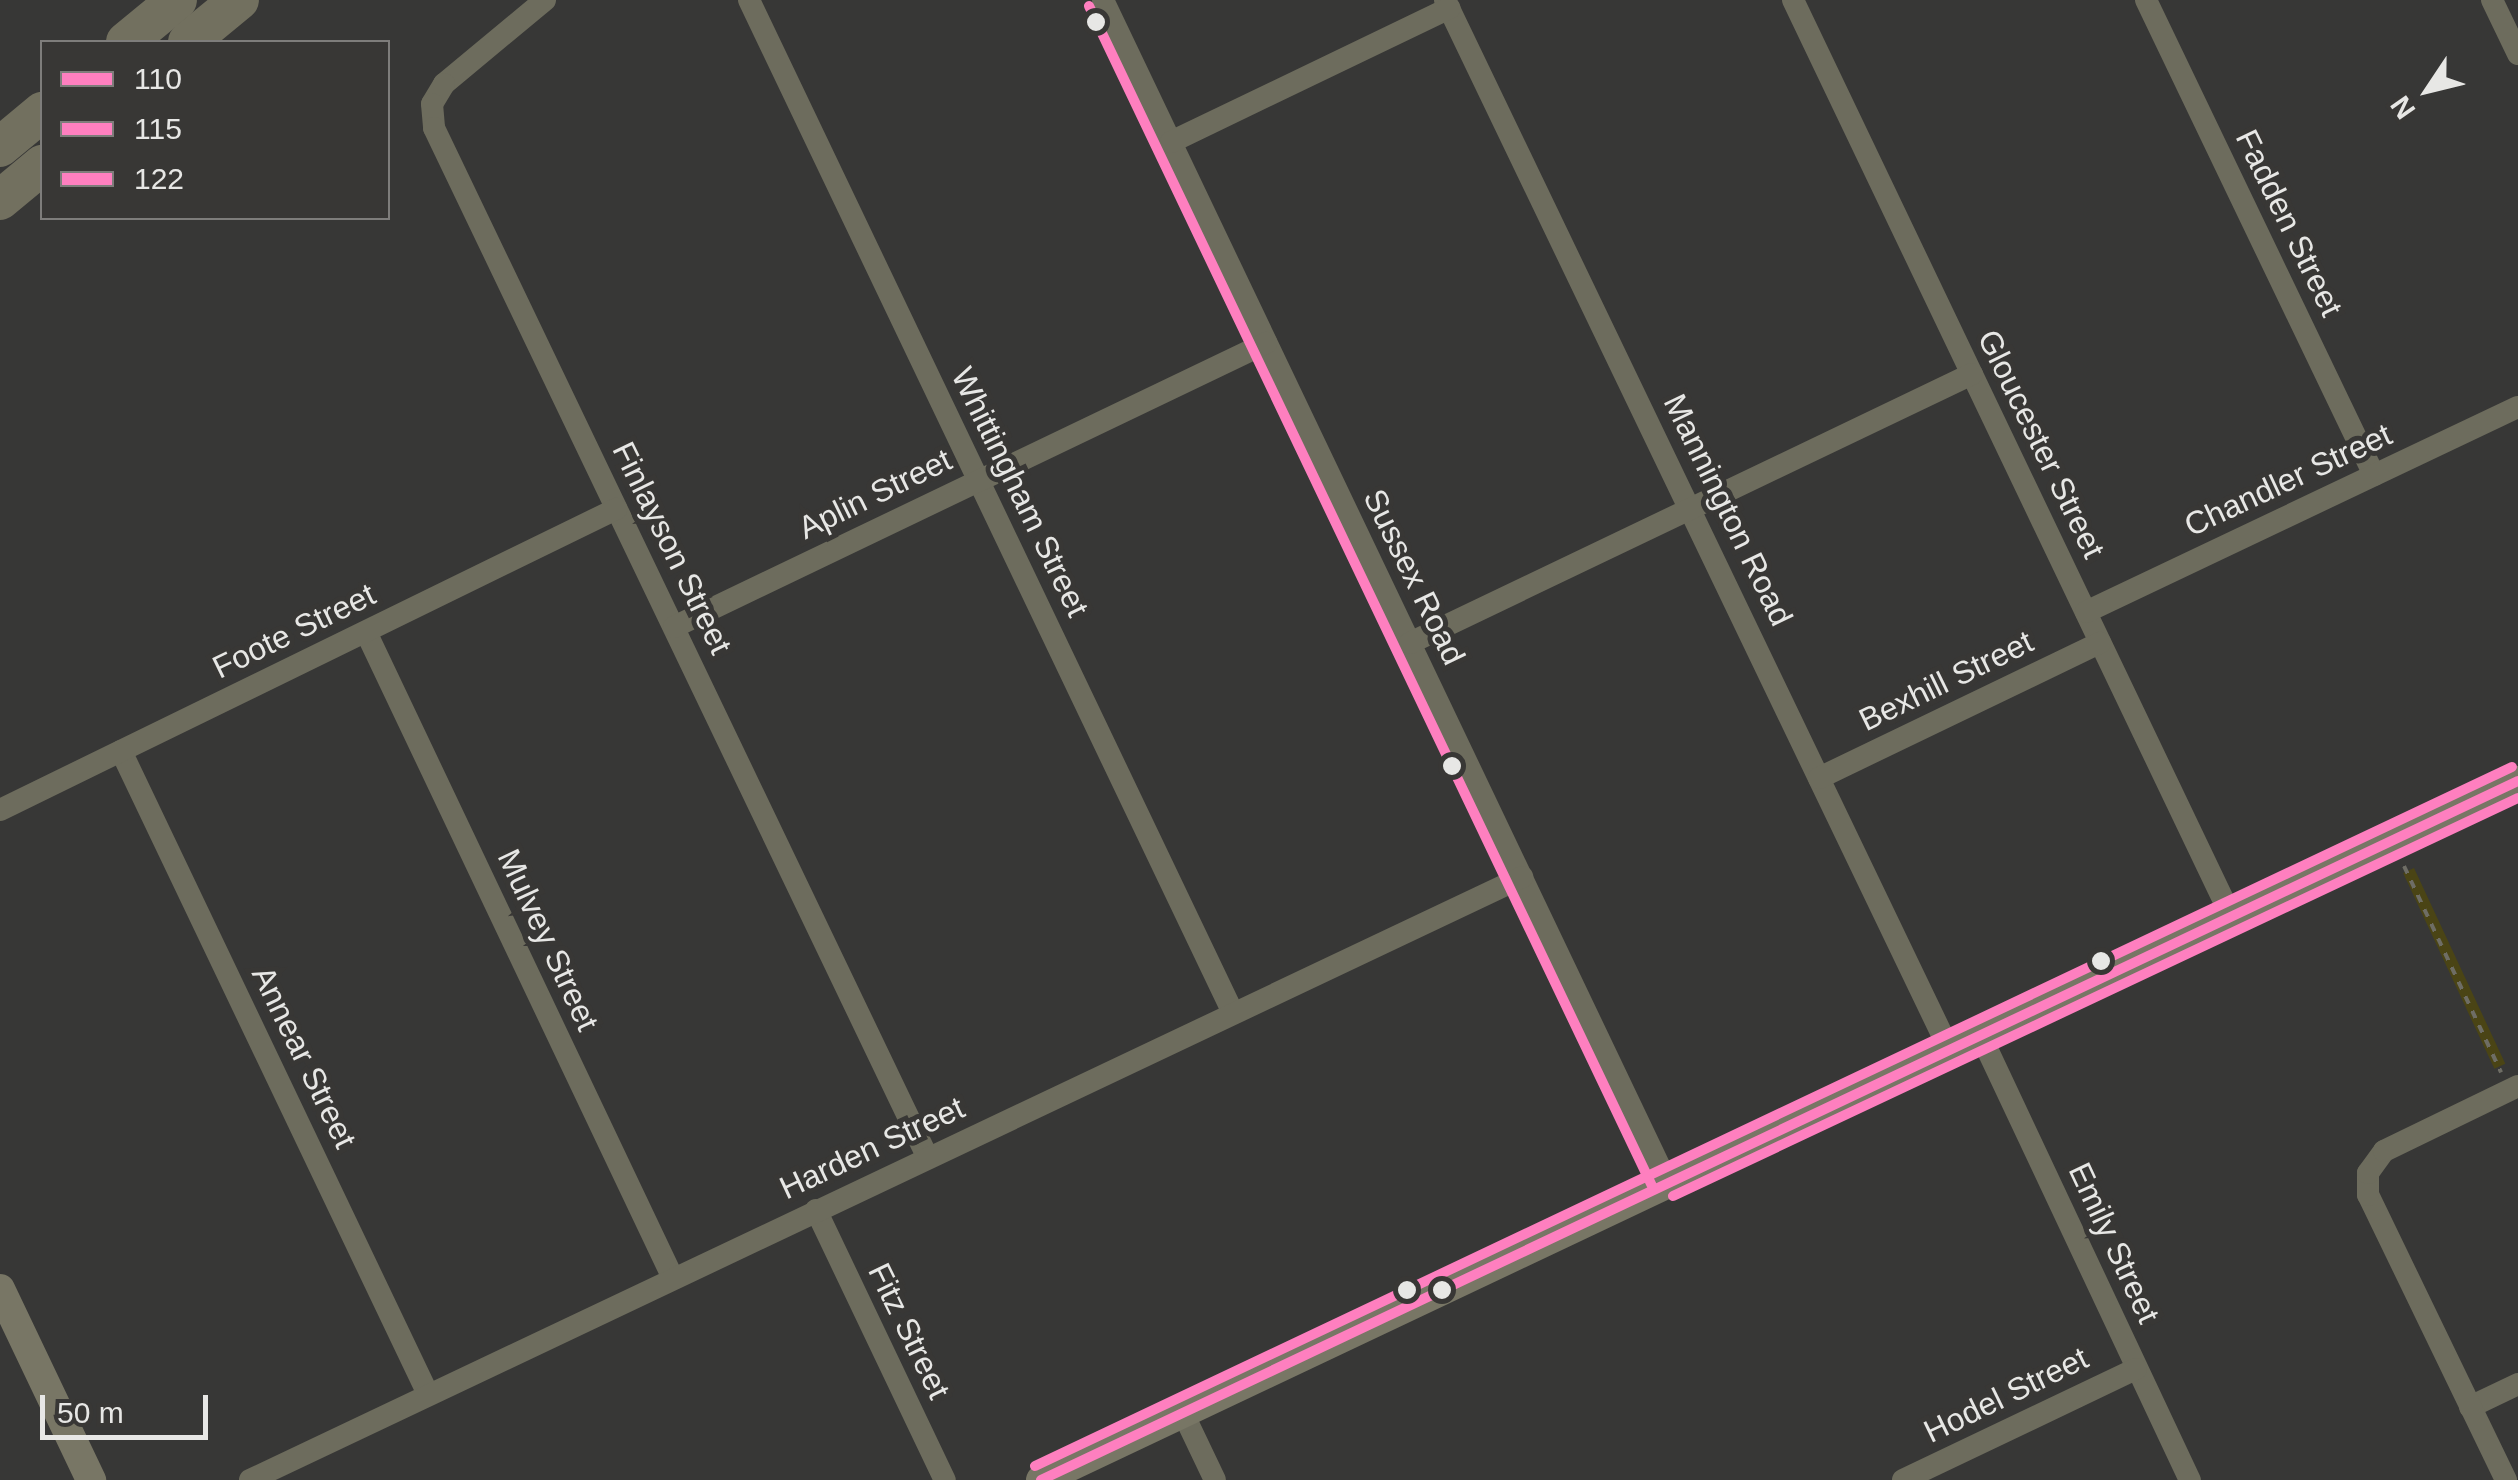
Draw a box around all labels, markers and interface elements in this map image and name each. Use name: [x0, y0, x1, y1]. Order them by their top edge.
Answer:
unlabelled marker: [1086, 12, 1106, 32]
legend: [40, 40, 390, 220]
north arrow: [2378, 40, 2478, 140]
text: 110: [134, 62, 182, 95]
text: N: [2385, 90, 2422, 125]
text: 115: [134, 112, 182, 145]
street label: Fadden Street: [2227, 123, 2351, 323]
text: 122: [134, 162, 184, 195]
street label: Gloucester Street: [1969, 324, 2113, 564]
street label: Whittingham Street: [943, 361, 1097, 623]
street label: Mannington Road: [1655, 388, 1801, 632]
street label: Chandler Street: [2178, 415, 2398, 545]
street label: Finlayson Street: [604, 436, 740, 660]
street label: Aplin Street: [792, 440, 958, 548]
street label: Sussex Road: [1355, 483, 1473, 671]
street label: Foote Street: [206, 575, 382, 687]
street label: Bexhill Street: [1853, 622, 2039, 740]
unlabelled marker: [1442, 756, 1462, 776]
street label: Mulvey Street: [489, 843, 607, 1037]
unlabelled marker: [2091, 951, 2111, 971]
street label: Annear Street: [243, 960, 365, 1154]
street label: Harden Street: [774, 1089, 970, 1207]
street label: Emily Street: [2060, 1157, 2168, 1329]
street label: Fitz Street: [860, 1257, 958, 1405]
unlabelled marker: [1397, 1280, 1417, 1300]
unlabelled marker: [1432, 1280, 1452, 1300]
street label: Hodel Street: [1918, 1339, 2094, 1451]
scale bar: [45, 1375, 212, 1437]
text: 50 m: [57, 1396, 124, 1429]

